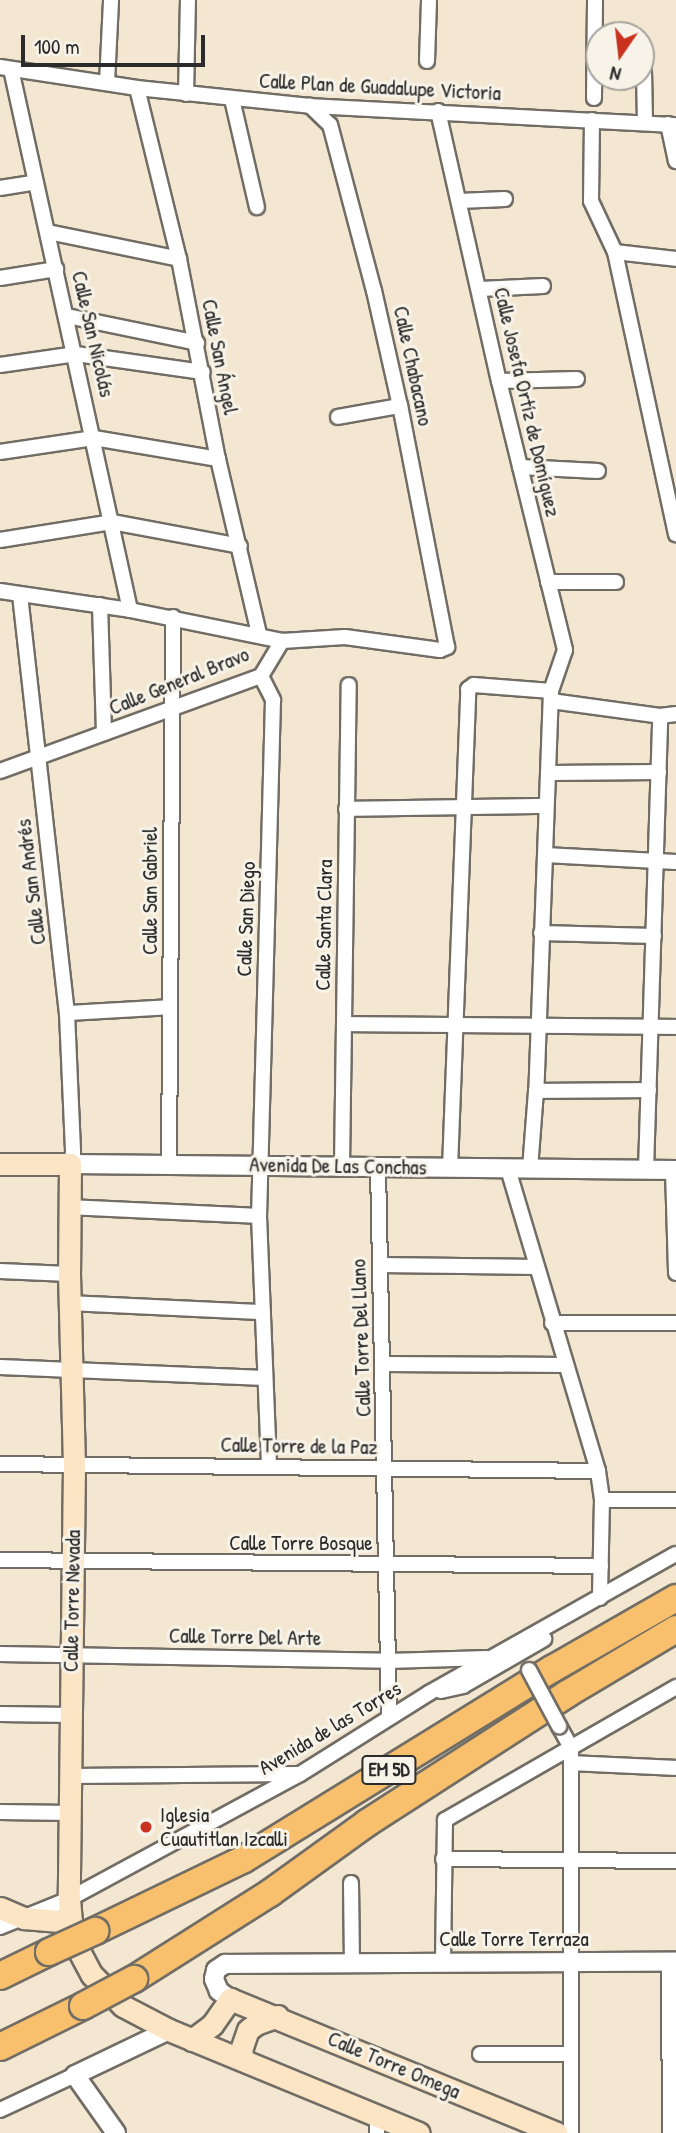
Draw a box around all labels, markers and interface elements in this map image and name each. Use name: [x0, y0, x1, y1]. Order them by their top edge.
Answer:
scale bar: [24, 21, 208, 65]
north arrow: [585, 21, 655, 91]
text: 100 m: [34, 32, 80, 61]
text: N: [607, 61, 623, 88]
street label: Calle Plan de Guadalupe Victoria: [258, 68, 502, 106]
street label: Calle San Nicolás: [66, 269, 120, 399]
street label: Calle Josefa Ortíz de Domíguez: [488, 285, 566, 519]
street label: Calle San Ángel: [196, 297, 244, 417]
street label: Calle Chabacano: [388, 304, 438, 428]
street label: Calle General Bravo: [105, 641, 253, 721]
street label: Calle San Andrés: [11, 818, 51, 946]
street label: Calle San Gabriel: [137, 827, 163, 955]
street label: Calle Santa Clara: [310, 859, 338, 991]
street label: Calle San Diego: [231, 861, 261, 977]
street label: Avenida De Las Conchas: [249, 1152, 427, 1180]
street label: Calle Torre Del Llano: [346, 1259, 376, 1417]
street label: Calle Torre de la Paz: [220, 1432, 378, 1460]
street label: Calle Torre Nevada: [58, 1530, 86, 1672]
street label: Calle Torre Bosque: [229, 1530, 373, 1556]
street label: Calle Torre Del Arte: [169, 1623, 321, 1651]
street label: Avenida de las Torres: [254, 1676, 406, 1780]
road number: EM 5D: [361, 1754, 417, 1786]
place label: Iglesia Cuautitlan Izcalli: [160, 1802, 288, 1852]
marker: Iglesia Cuautitlan Izcalli: [138, 1819, 154, 1835]
street label: Calle Torre Terraza: [439, 1926, 589, 1952]
street label: Calle Torre Omega: [324, 2026, 464, 2104]

